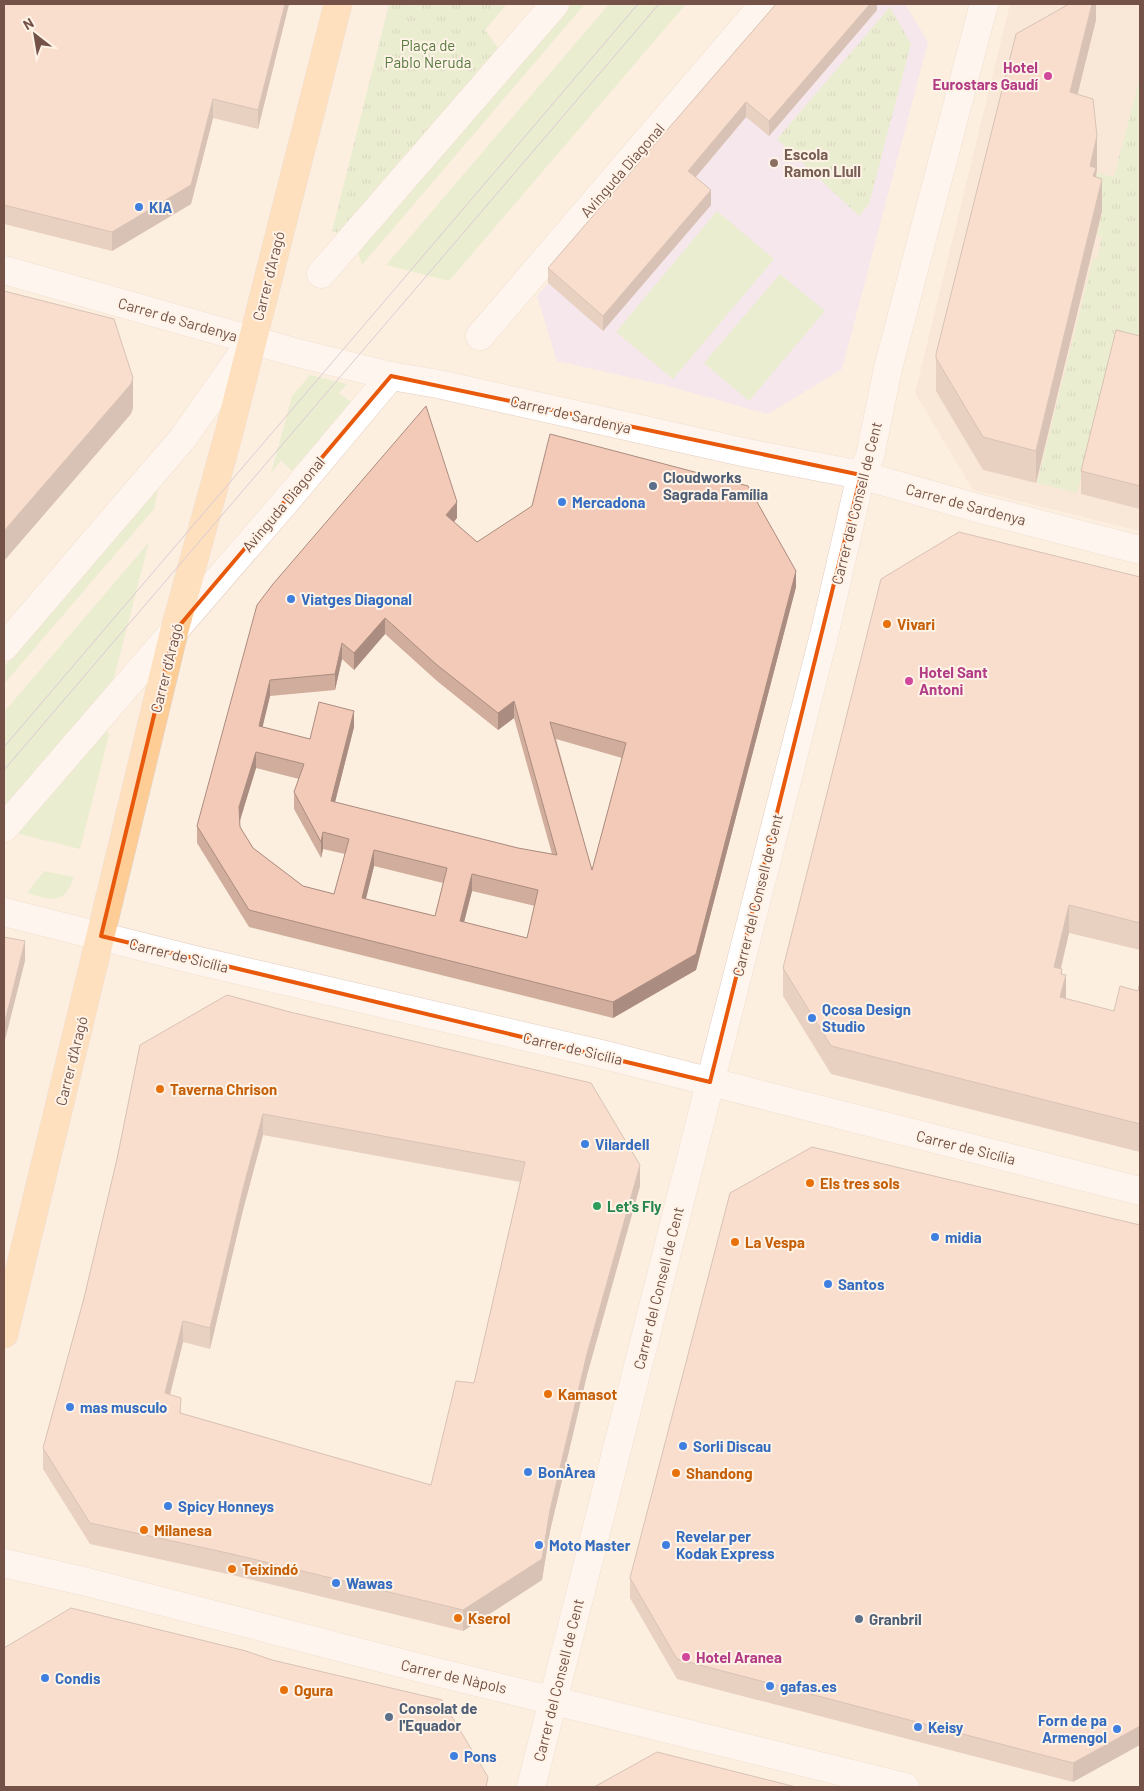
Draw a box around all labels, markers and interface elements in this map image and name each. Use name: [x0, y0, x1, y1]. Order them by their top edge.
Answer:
north arrow: [10, 10, 60, 60]
text: N: [20, 14, 36, 33]
park label: Plaça de Pablo Neruda: [385, 36, 471, 71]
place label: Hotel Eurostars Gaudí: [933, 58, 1038, 93]
marker: Hotel Eurostars Gaudí: [1042, 70, 1054, 82]
street label: Avinguda Diagonal: [576, 119, 668, 221]
place label: Escola Ramon Llull: [784, 145, 861, 180]
marker: Escola Ramon Llull: [768, 157, 780, 169]
place label: KIA: [149, 198, 172, 216]
marker: KIA: [133, 201, 145, 213]
street label: Carrer d'Aragó: [248, 229, 288, 323]
street label: Carrer de Sardenya: [116, 293, 240, 345]
street label: Carrer de Sardenya: [509, 391, 633, 437]
street label: Carrer del Consell de Cent: [827, 420, 885, 586]
street label: Avinguda Diagonal: [238, 453, 328, 555]
place label: Cloudworks Sagrada Família: [663, 468, 768, 503]
street label: Carrer de Sardenya: [904, 479, 1028, 529]
marker: Cloudworks Sagrada Família: [647, 480, 659, 492]
place label: Mercadona: [572, 493, 645, 511]
marker: Mercadona: [556, 496, 568, 508]
place label: Viatges Diagonal: [301, 590, 412, 608]
marker: Viatges Diagonal: [285, 593, 297, 605]
place label: Vivari: [897, 615, 935, 633]
marker: Vivari: [881, 618, 893, 630]
street label: Carrer d'Aragó: [146, 621, 186, 715]
place label: Hotel Sant Antoni: [919, 663, 988, 698]
marker: Hotel Sant Antoni: [903, 675, 915, 687]
street label: Carrer del Consell de Cent: [728, 812, 786, 978]
street label: Carrer de Sicília: [128, 934, 230, 976]
place label: Qcosa Design Studio: [822, 1000, 911, 1035]
marker: Qcosa Design Studio: [806, 1012, 818, 1024]
street label: Carrer d'Aragó: [51, 1014, 91, 1108]
street label: Carrer de Sicília: [521, 1028, 625, 1068]
place label: Taverna Chrison: [170, 1080, 277, 1098]
marker: Taverna Chrison: [154, 1083, 166, 1095]
street label: Carrer de Sicília: [915, 1126, 1017, 1168]
place label: Vilardell: [595, 1135, 649, 1153]
marker: Vilardell: [579, 1138, 591, 1150]
place label: Els tres sols: [820, 1174, 900, 1192]
marker: Els tres sols: [804, 1177, 816, 1189]
place label: Let's Fly: [607, 1197, 662, 1215]
marker: Let's Fly: [591, 1200, 603, 1212]
street label: Carrer del Consell de Cent: [629, 1205, 687, 1371]
place label: midia: [945, 1228, 982, 1246]
marker: midia: [929, 1231, 941, 1243]
place label: La Vespa: [745, 1233, 805, 1251]
marker: La Vespa: [729, 1236, 741, 1248]
place label: Santos: [838, 1275, 885, 1293]
marker: Santos: [822, 1278, 834, 1290]
place label: Kamasot: [558, 1385, 617, 1403]
marker: Kamasot: [542, 1388, 554, 1400]
place label: mas musculo: [80, 1398, 167, 1416]
marker: mas musculo: [64, 1401, 76, 1413]
place label: Sorli Discau: [693, 1437, 771, 1455]
marker: Sorli Discau: [677, 1440, 689, 1452]
place label: BonÀrea: [538, 1463, 596, 1481]
place label: Shandong: [686, 1464, 753, 1482]
marker: BonÀrea: [522, 1466, 534, 1478]
marker: Shandong: [670, 1467, 682, 1479]
place label: Spicy Honneys: [178, 1497, 275, 1515]
marker: Spicy Honneys: [162, 1500, 174, 1512]
place label: Milanesa: [154, 1521, 212, 1539]
marker: Milanesa: [138, 1524, 150, 1536]
place label: Revelar per Kodak Express: [676, 1527, 775, 1562]
place label: Moto Master: [549, 1536, 631, 1554]
marker: Moto Master: [533, 1539, 545, 1551]
marker: Revelar per Kodak Express: [660, 1539, 672, 1551]
place label: Teixindó: [242, 1560, 298, 1578]
marker: Teixindó: [226, 1563, 238, 1575]
place label: Wawas: [346, 1574, 393, 1592]
marker: Wawas: [330, 1577, 342, 1589]
street label: Carrer del Consell de Cent: [529, 1597, 587, 1763]
place label: Kserol: [468, 1609, 510, 1627]
place label: Granbril: [869, 1610, 922, 1628]
marker: Kserol: [452, 1612, 464, 1624]
marker: Granbril: [853, 1613, 865, 1625]
place label: Hotel Aranea: [696, 1648, 782, 1666]
marker: Hotel Aranea: [680, 1651, 692, 1663]
street label: Carrer de Nàpols: [399, 1655, 509, 1697]
place label: Condis: [55, 1669, 101, 1687]
marker: Condis: [39, 1672, 51, 1684]
place label: gafas.es: [780, 1677, 837, 1695]
marker: gafas.es: [764, 1680, 776, 1692]
place label: Ogura: [294, 1681, 333, 1699]
marker: Ogura: [278, 1684, 290, 1696]
place label: Consolat de l'Equador: [399, 1699, 477, 1734]
marker: Consolat de l'Equador: [383, 1711, 395, 1723]
place label: Forn de pa Armengol: [1038, 1711, 1107, 1746]
place label: Keisy: [928, 1718, 964, 1736]
marker: Keisy: [912, 1721, 924, 1733]
marker: Forn de pa Armengol: [1111, 1723, 1123, 1735]
place label: Pons: [464, 1747, 497, 1765]
marker: Pons: [448, 1750, 460, 1762]

